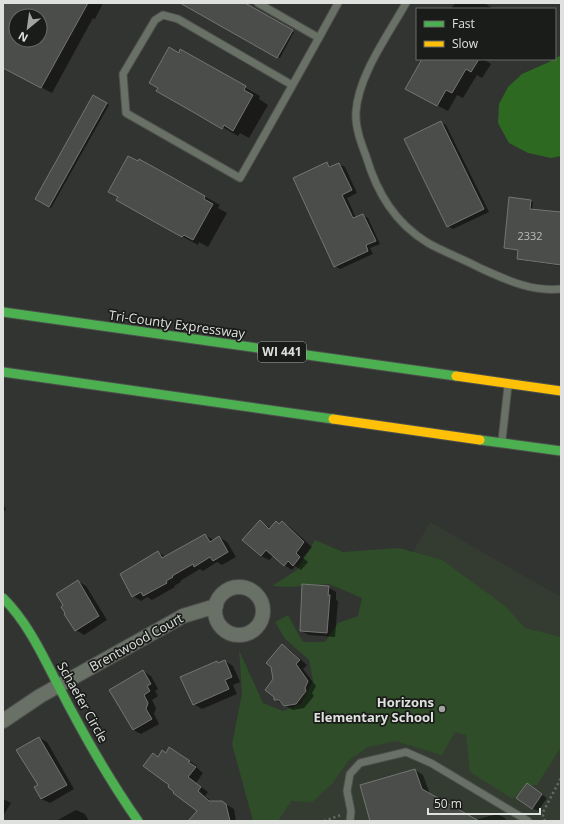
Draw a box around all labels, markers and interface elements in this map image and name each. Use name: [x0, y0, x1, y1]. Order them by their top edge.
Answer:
north arrow: [8, 8, 48, 48]
legend: [416, 8, 556, 60]
text: Fast: [452, 15, 475, 32]
text: N: [15, 28, 30, 46]
text: Slow: [452, 35, 479, 52]
house number: 2332: [517, 228, 543, 243]
street label: Tri-County Expressway: [108, 306, 247, 343]
road number: WI 441: [258, 342, 306, 362]
street label: Brentwood Court: [86, 609, 186, 675]
street label: Schaefer Circle: [53, 658, 113, 746]
place label: Horizons Elementary School: [313, 693, 434, 726]
marker: Horizons Elementary School: [437, 704, 447, 714]
scale bar: [428, 790, 540, 816]
text: 50 m: [434, 795, 462, 812]

